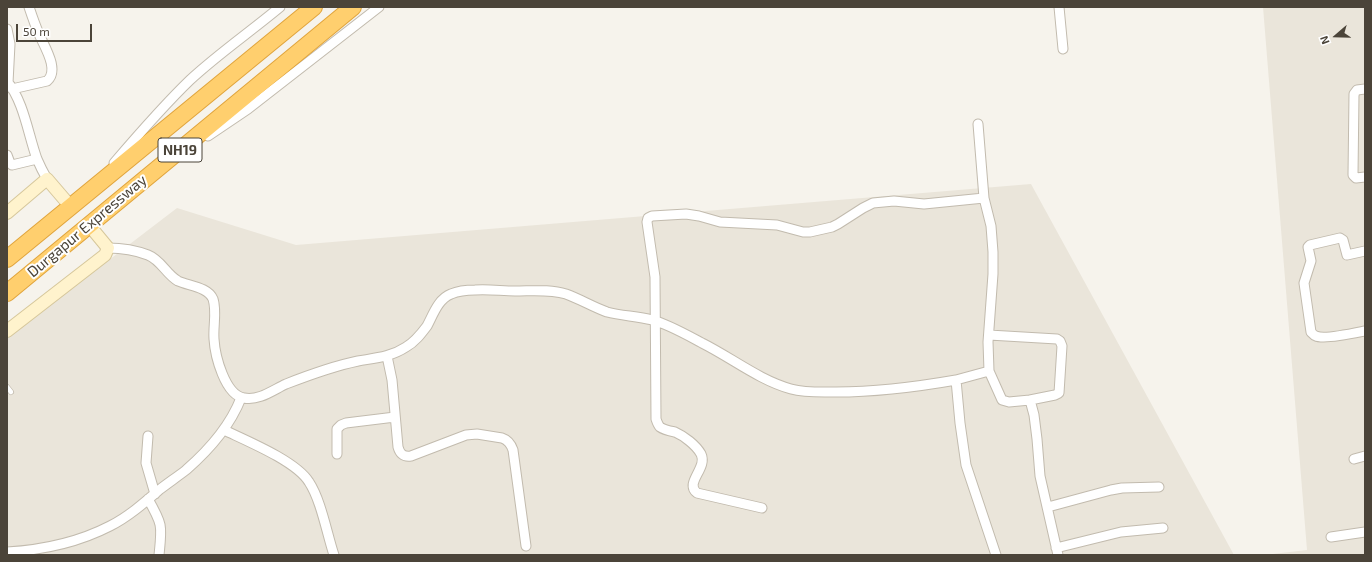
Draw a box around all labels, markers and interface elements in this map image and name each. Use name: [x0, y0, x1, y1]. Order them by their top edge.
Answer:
scale bar: [18, 16, 94, 42]
north arrow: [1316, 16, 1356, 56]
text: 50 m: [23, 24, 50, 38]
text: N: [1317, 34, 1332, 46]
road number: NH19: [158, 138, 202, 162]
street label: Durgapur Expressway: [24, 171, 150, 281]

